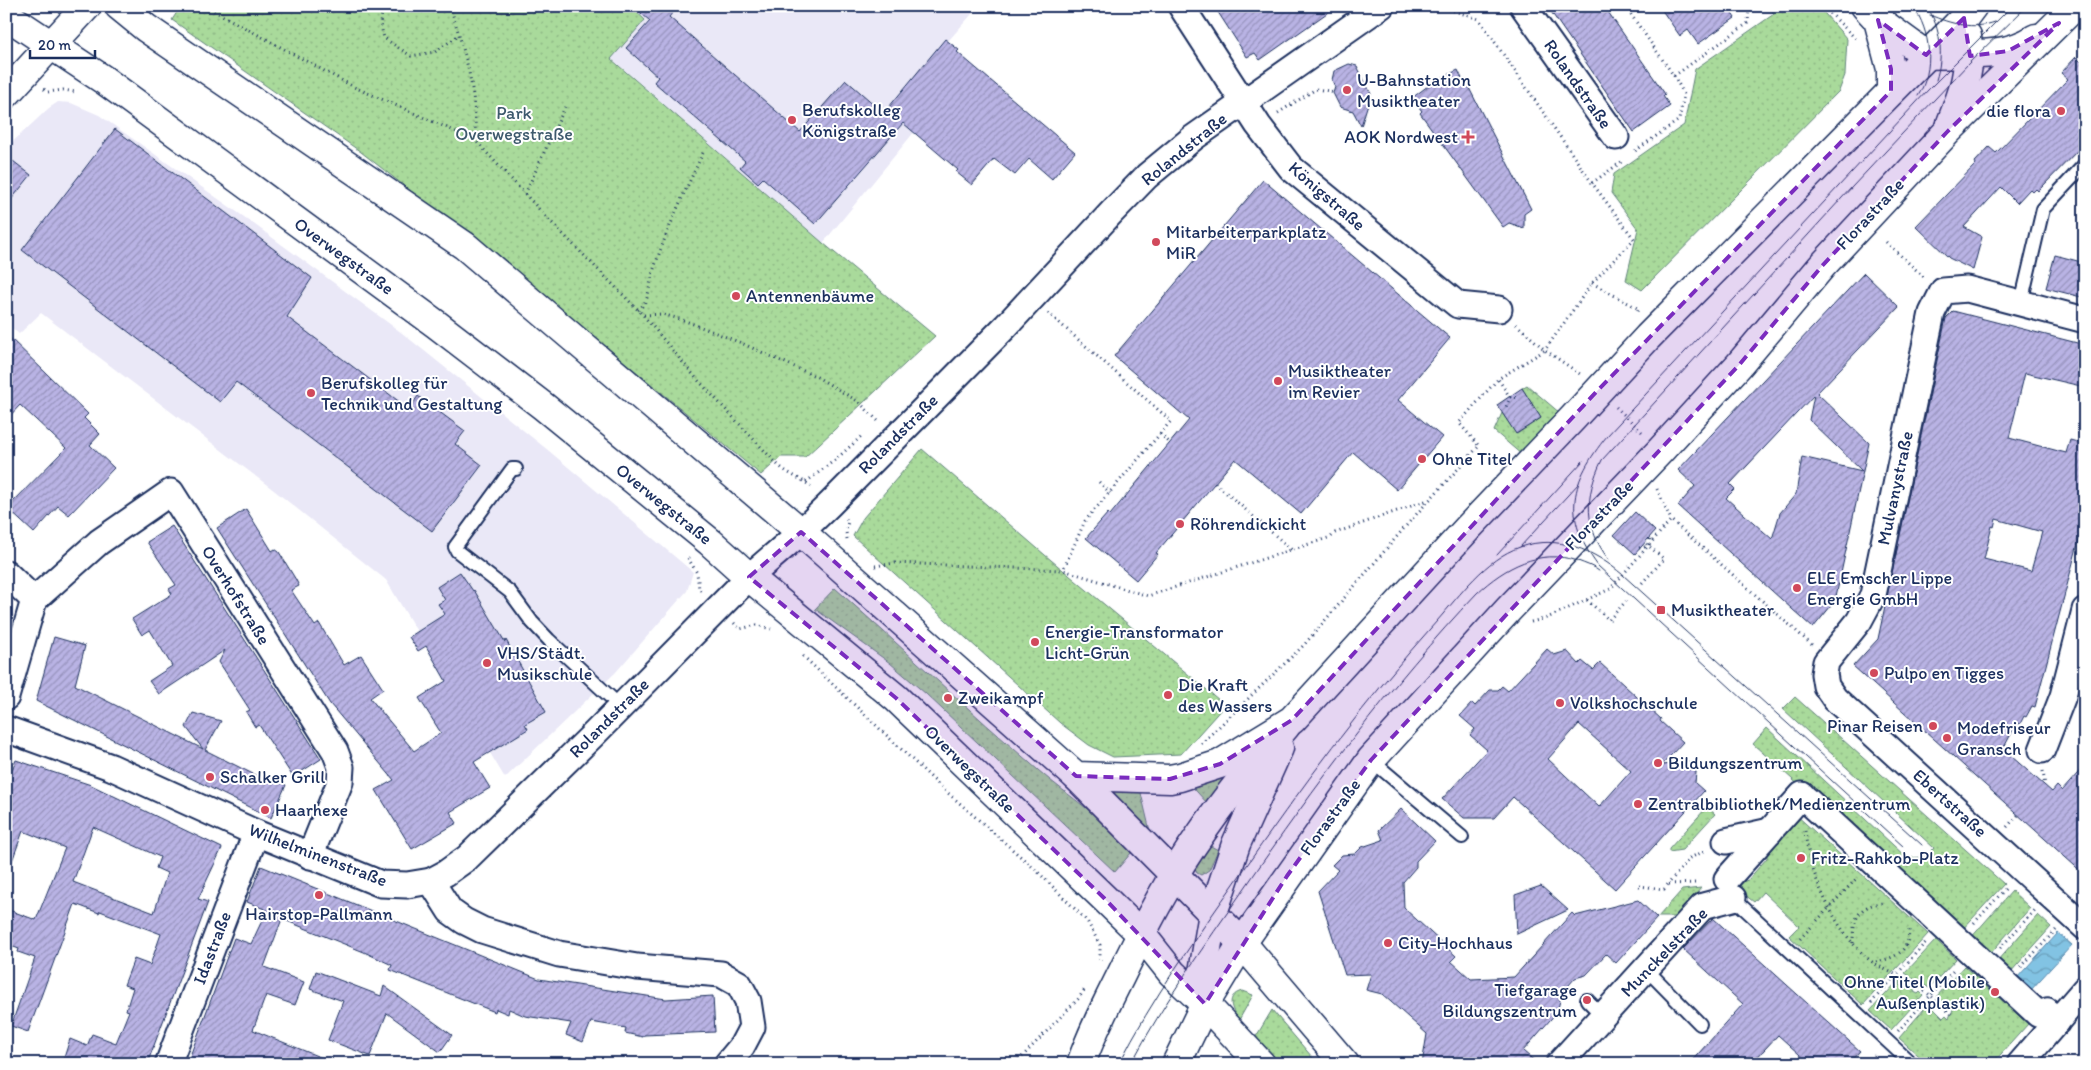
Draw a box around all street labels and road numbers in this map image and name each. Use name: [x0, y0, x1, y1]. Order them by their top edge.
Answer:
street label: Rolandstraße: [1539, 35, 1617, 133]
street label: Rolandstraße: [1137, 108, 1231, 190]
street label: Königstraße: [1284, 157, 1370, 235]
street label: Florastraße: [1831, 174, 1909, 254]
street label: Overwegstraße: [290, 213, 398, 299]
street label: Rolandstraße: [853, 389, 943, 479]
street label: Mulvanystraße: [1872, 429, 1918, 547]
street label: Overwegstraße: [611, 458, 717, 550]
street label: Florastraße: [1560, 475, 1638, 555]
street label: Overhofstraße: [197, 541, 275, 649]
street label: Rolandstraße: [564, 673, 654, 763]
street label: Overwegstraße: [920, 720, 1020, 818]
street label: Ebertstraße: [1908, 764, 1992, 842]
street label: Florastraße: [1295, 774, 1365, 860]
street label: Wilhelminenstraße: [246, 818, 390, 892]
street label: Munckelstraße: [1616, 903, 1712, 1001]
street label: Idastraße: [188, 908, 236, 988]

